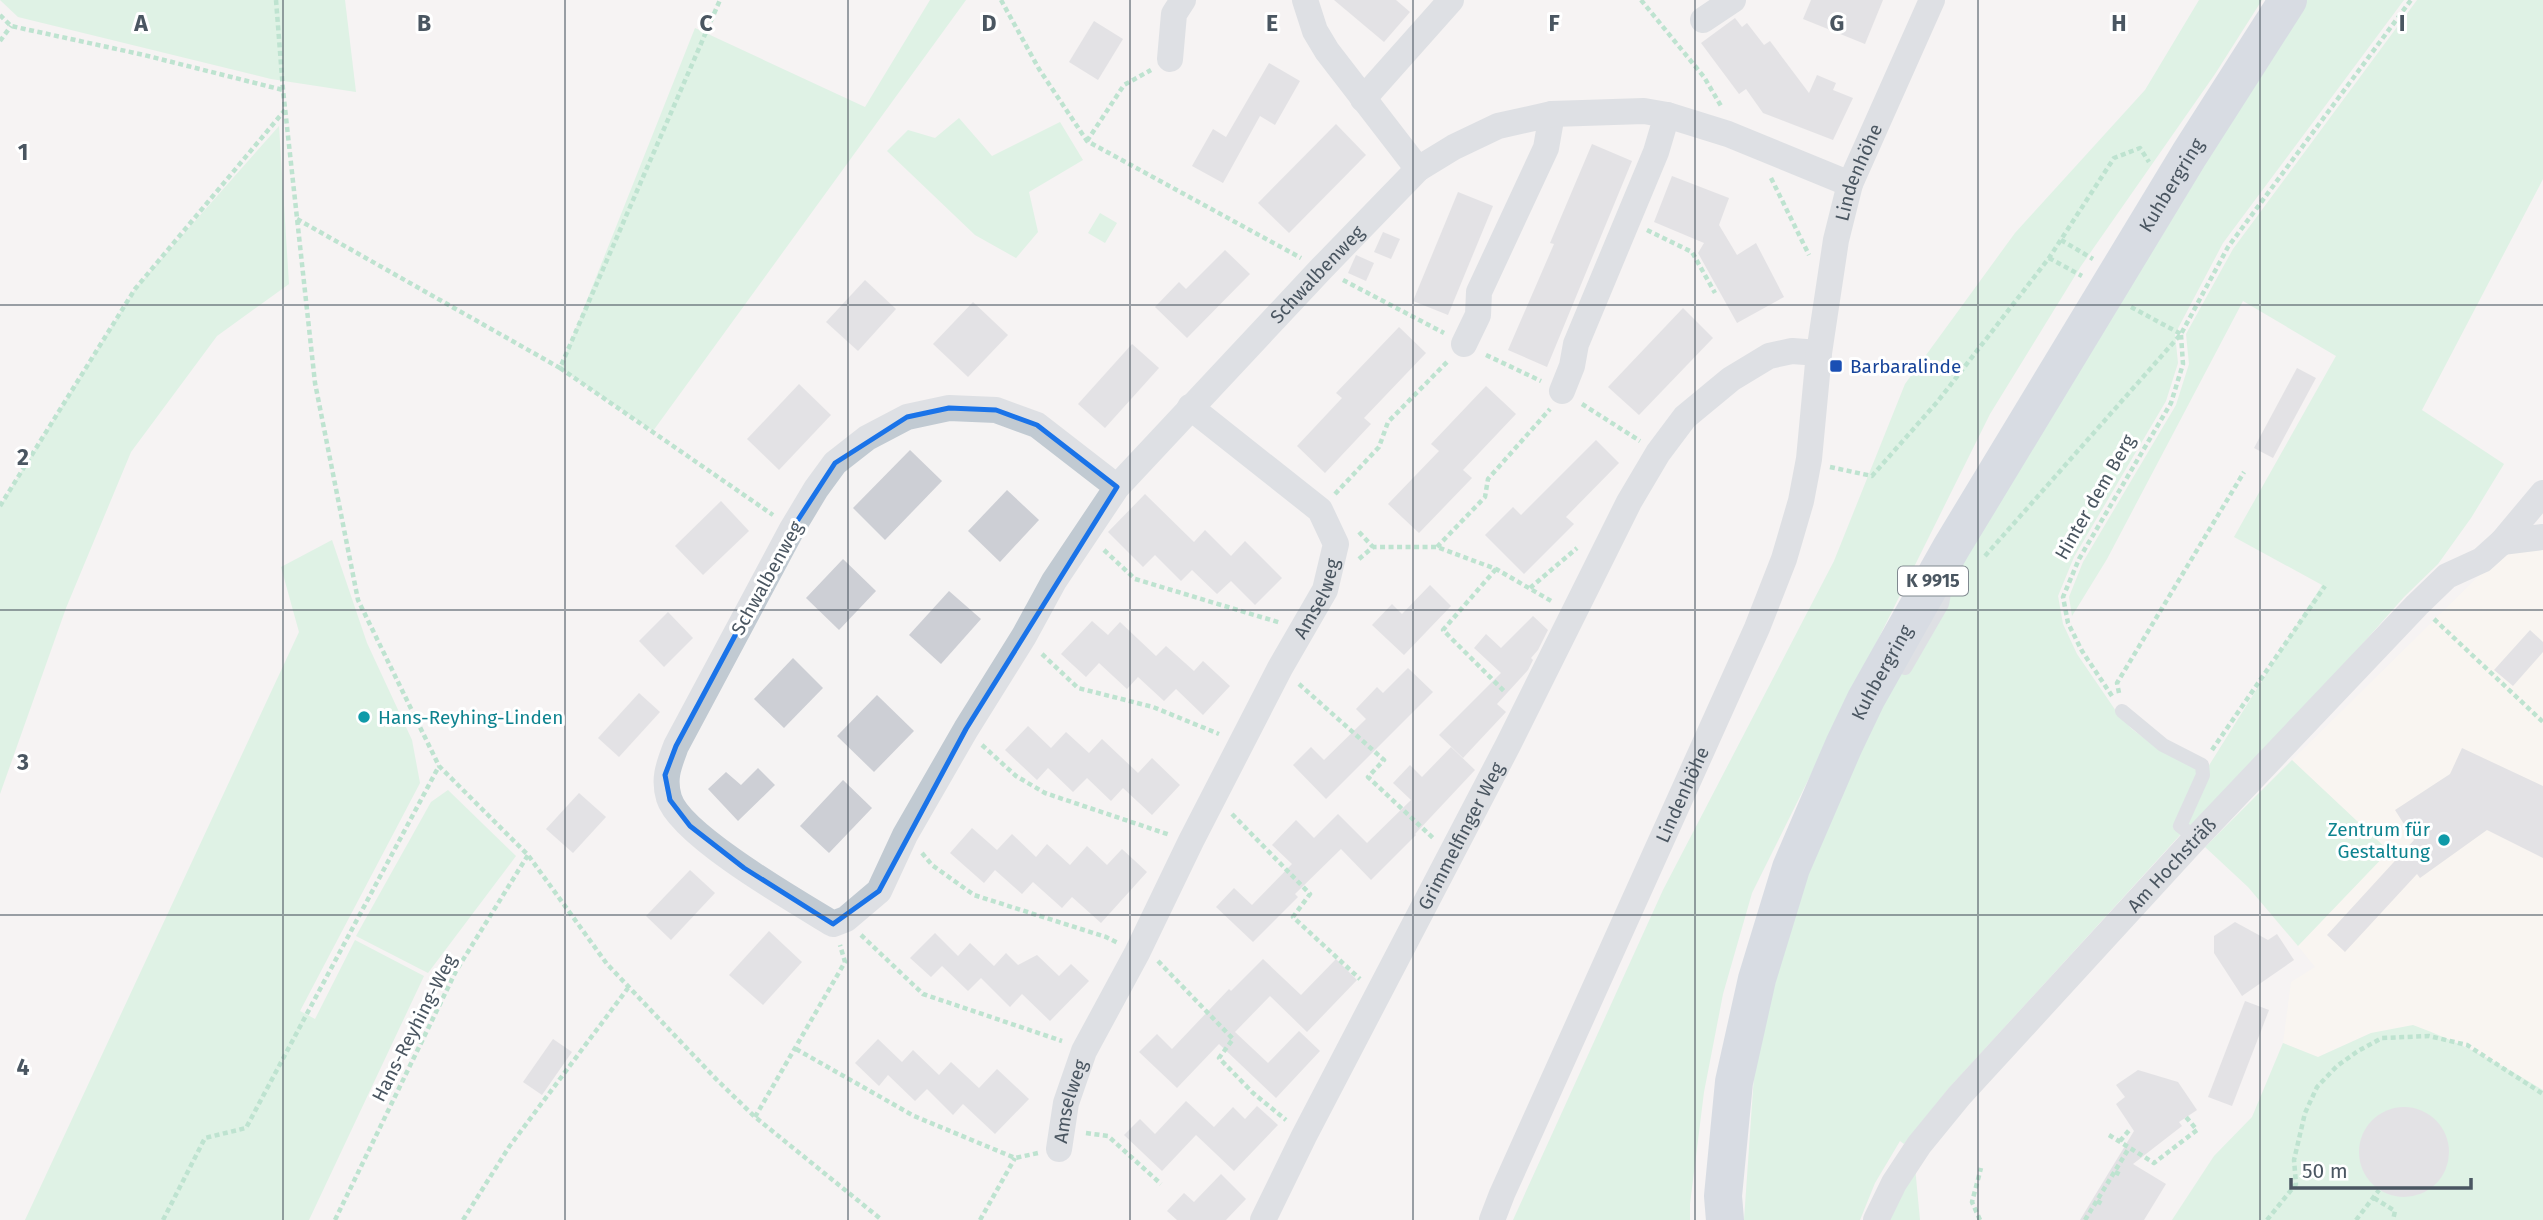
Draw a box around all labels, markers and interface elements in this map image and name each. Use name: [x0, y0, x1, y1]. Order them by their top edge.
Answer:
text: A: [133, 9, 148, 37]
text: B: [417, 9, 431, 37]
text: C: [699, 9, 713, 37]
text: D: [982, 9, 997, 37]
text: E: [1266, 9, 1278, 37]
text: F: [1548, 9, 1560, 37]
text: G: [1830, 9, 1844, 37]
text: H: [2111, 9, 2127, 37]
text: I: [2399, 9, 2405, 37]
street label: Lindenhöhe: [1830, 120, 1887, 223]
street label: Kuhbergring: [2134, 134, 2208, 236]
text: 1: [18, 138, 28, 166]
street label: Schwalbenweg: [1265, 220, 1369, 328]
place label: Barbaralinde: [1850, 355, 1961, 378]
marker: Barbaralinde: [1828, 358, 1844, 374]
street label: Hinter dem Berg: [2050, 430, 2140, 564]
text: 2: [17, 443, 29, 471]
street label: Schwalbenweg: [726, 517, 808, 639]
street label: Amselweg: [1288, 556, 1344, 642]
road number: K 9915: [1898, 566, 1968, 596]
street label: Kuhbergring: [1846, 620, 1917, 724]
place label: Hans-Reyhing-Linden: [378, 706, 563, 729]
marker: Hans-Reyhing-Linden: [356, 709, 372, 725]
street label: Lindenhöhe: [1650, 743, 1714, 846]
text: 3: [16, 748, 29, 776]
street label: Grimmelfinger Weg: [1413, 758, 1509, 914]
street label: Am Hochsträß: [2122, 813, 2221, 917]
place label: Zentrum für Gestaltung: [2328, 818, 2431, 863]
marker: Zentrum für Gestaltung: [2436, 832, 2452, 848]
street label: Hans-Reyhing-Weg: [367, 950, 461, 1106]
text: 4: [17, 1053, 30, 1081]
street label: Amselweg: [1049, 1056, 1092, 1145]
scale bar: [2291, 1146, 2471, 1190]
text: 50 m: [2302, 1158, 2348, 1184]

